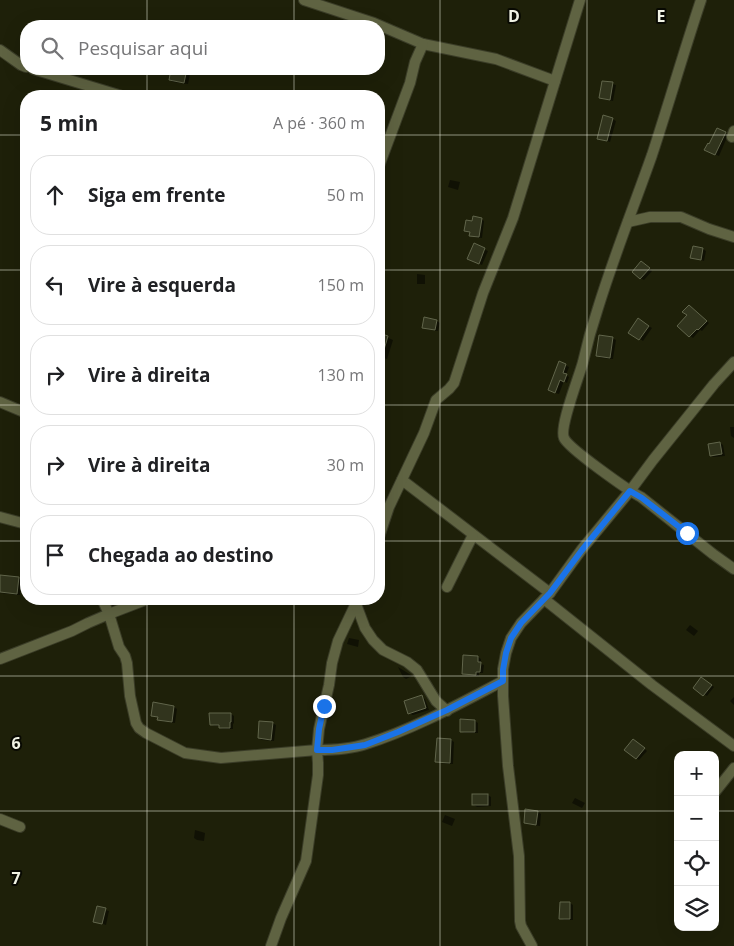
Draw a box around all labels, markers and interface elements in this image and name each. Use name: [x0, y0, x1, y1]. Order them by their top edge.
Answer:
text: D: [508, 5, 520, 27]
text: E: [657, 5, 666, 27]
search box: [20, 20, 385, 75]
icon: search: [38, 34, 66, 62]
text: Pesquisar aqui: [78, 35, 208, 61]
text: 5 min: [40, 109, 98, 137]
text: A pé · 360 m: [273, 112, 365, 134]
icon: ahead: [41, 181, 69, 209]
text: Siga em frente: [88, 182, 225, 208]
text: 50 m: [327, 184, 364, 206]
icon: left: [41, 271, 69, 299]
text: Vire à esquerda: [88, 272, 236, 298]
text: 150 m: [318, 274, 364, 296]
icon: right: [41, 361, 69, 389]
text: Vire à direita: [88, 362, 211, 388]
text: 130 m: [318, 364, 364, 386]
icon: right: [41, 451, 69, 479]
text: Vire à direita: [88, 452, 211, 478]
text: 30 m: [327, 454, 364, 476]
route start: [676, 522, 699, 545]
icon: arrive: [41, 541, 69, 569]
text: Chegada ao destino: [88, 542, 274, 568]
route end: [313, 695, 336, 718]
text: 6: [11, 732, 21, 754]
map controls: [674, 751, 719, 931]
button: +: [674, 751, 719, 796]
button: −: [674, 796, 719, 841]
button: locate: [674, 841, 719, 886]
text: 7: [11, 867, 21, 889]
button: layers: [674, 886, 719, 931]

